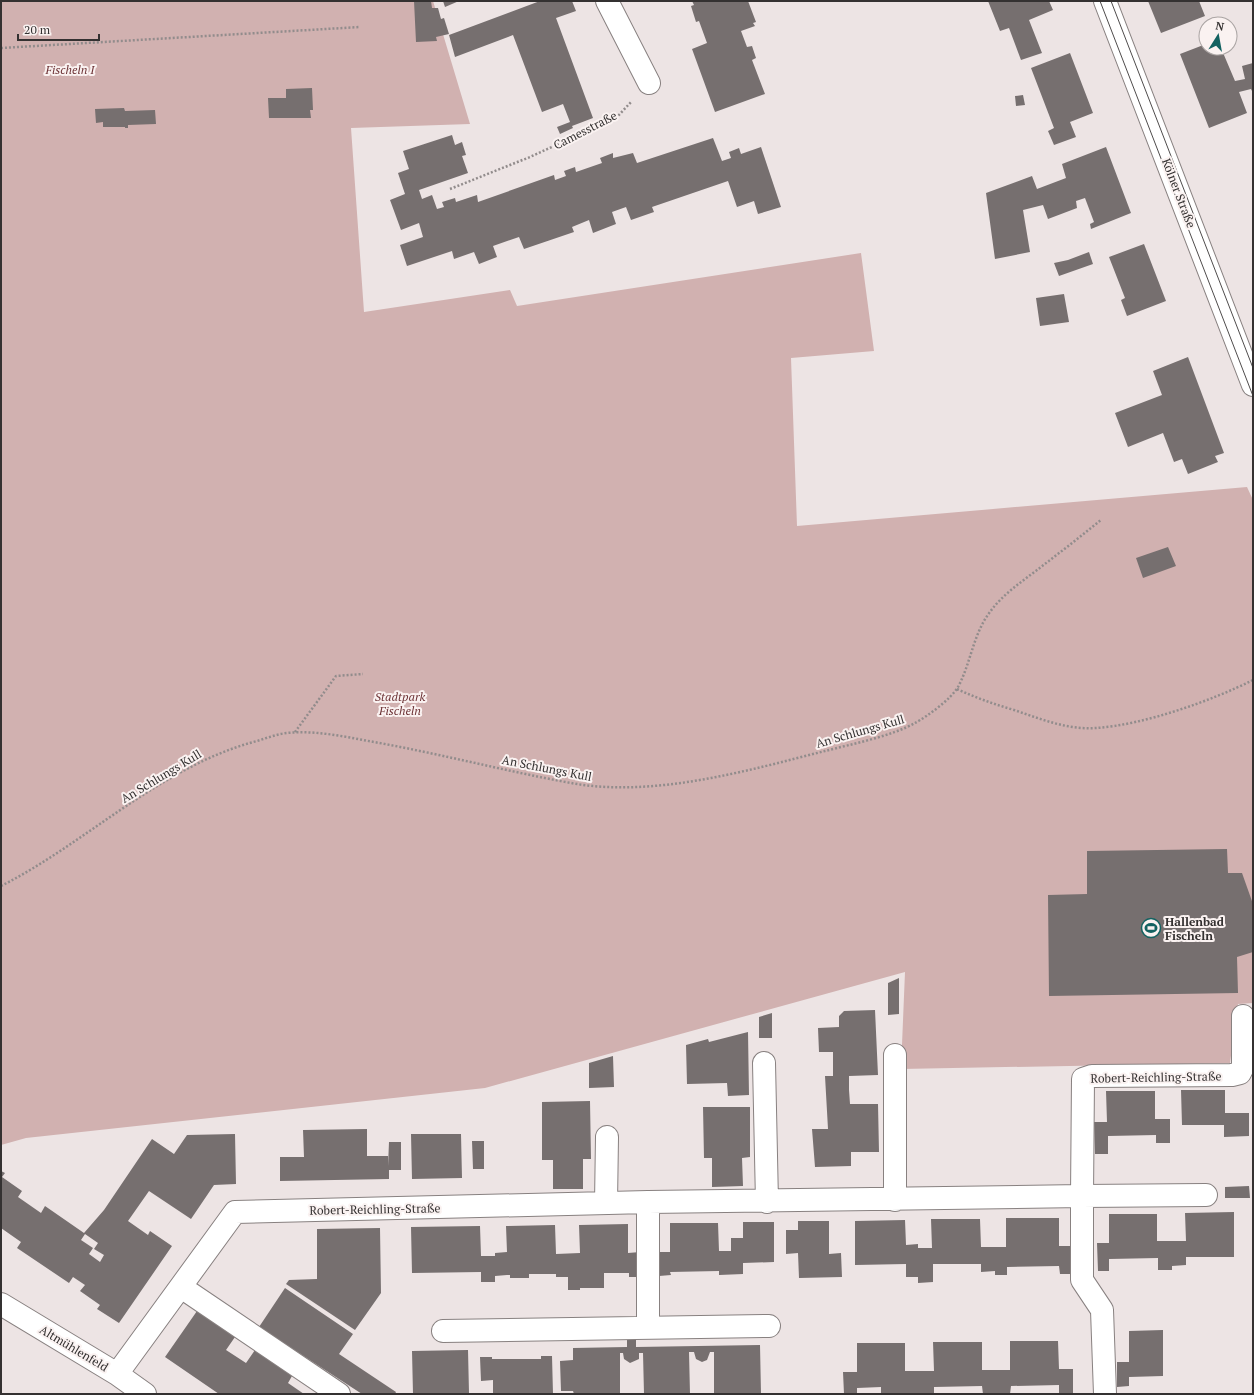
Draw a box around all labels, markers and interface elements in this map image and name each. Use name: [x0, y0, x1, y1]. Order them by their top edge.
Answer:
scale bar: [18, 16, 99, 42]
north arrow: [1198, 16, 1238, 56]
text: N: [1214, 19, 1226, 34]
text: 20 m: [24, 22, 51, 37]
park label: Fischeln I: [45, 62, 95, 77]
street label: Camesstraße: [551, 108, 619, 152]
street label: Kölner Straße: [1159, 156, 1199, 230]
park label: Stadtpark Fischeln: [375, 689, 426, 718]
street label: An Schlungs Kull: [814, 711, 906, 751]
street label: An Schlungs Kull: [118, 746, 204, 806]
street label: An Schlungs Kull: [501, 752, 594, 784]
place label: Hallenbad Fischeln: [1165, 914, 1225, 943]
sports icon: Hallenbad Fischeln: [1140, 917, 1162, 939]
street label: Robert-Reichling-Straße: [1090, 1068, 1222, 1086]
street label: Robert-Reichling-Straße: [309, 1200, 441, 1218]
street label: Altmühlenfeld: [37, 1322, 111, 1375]

